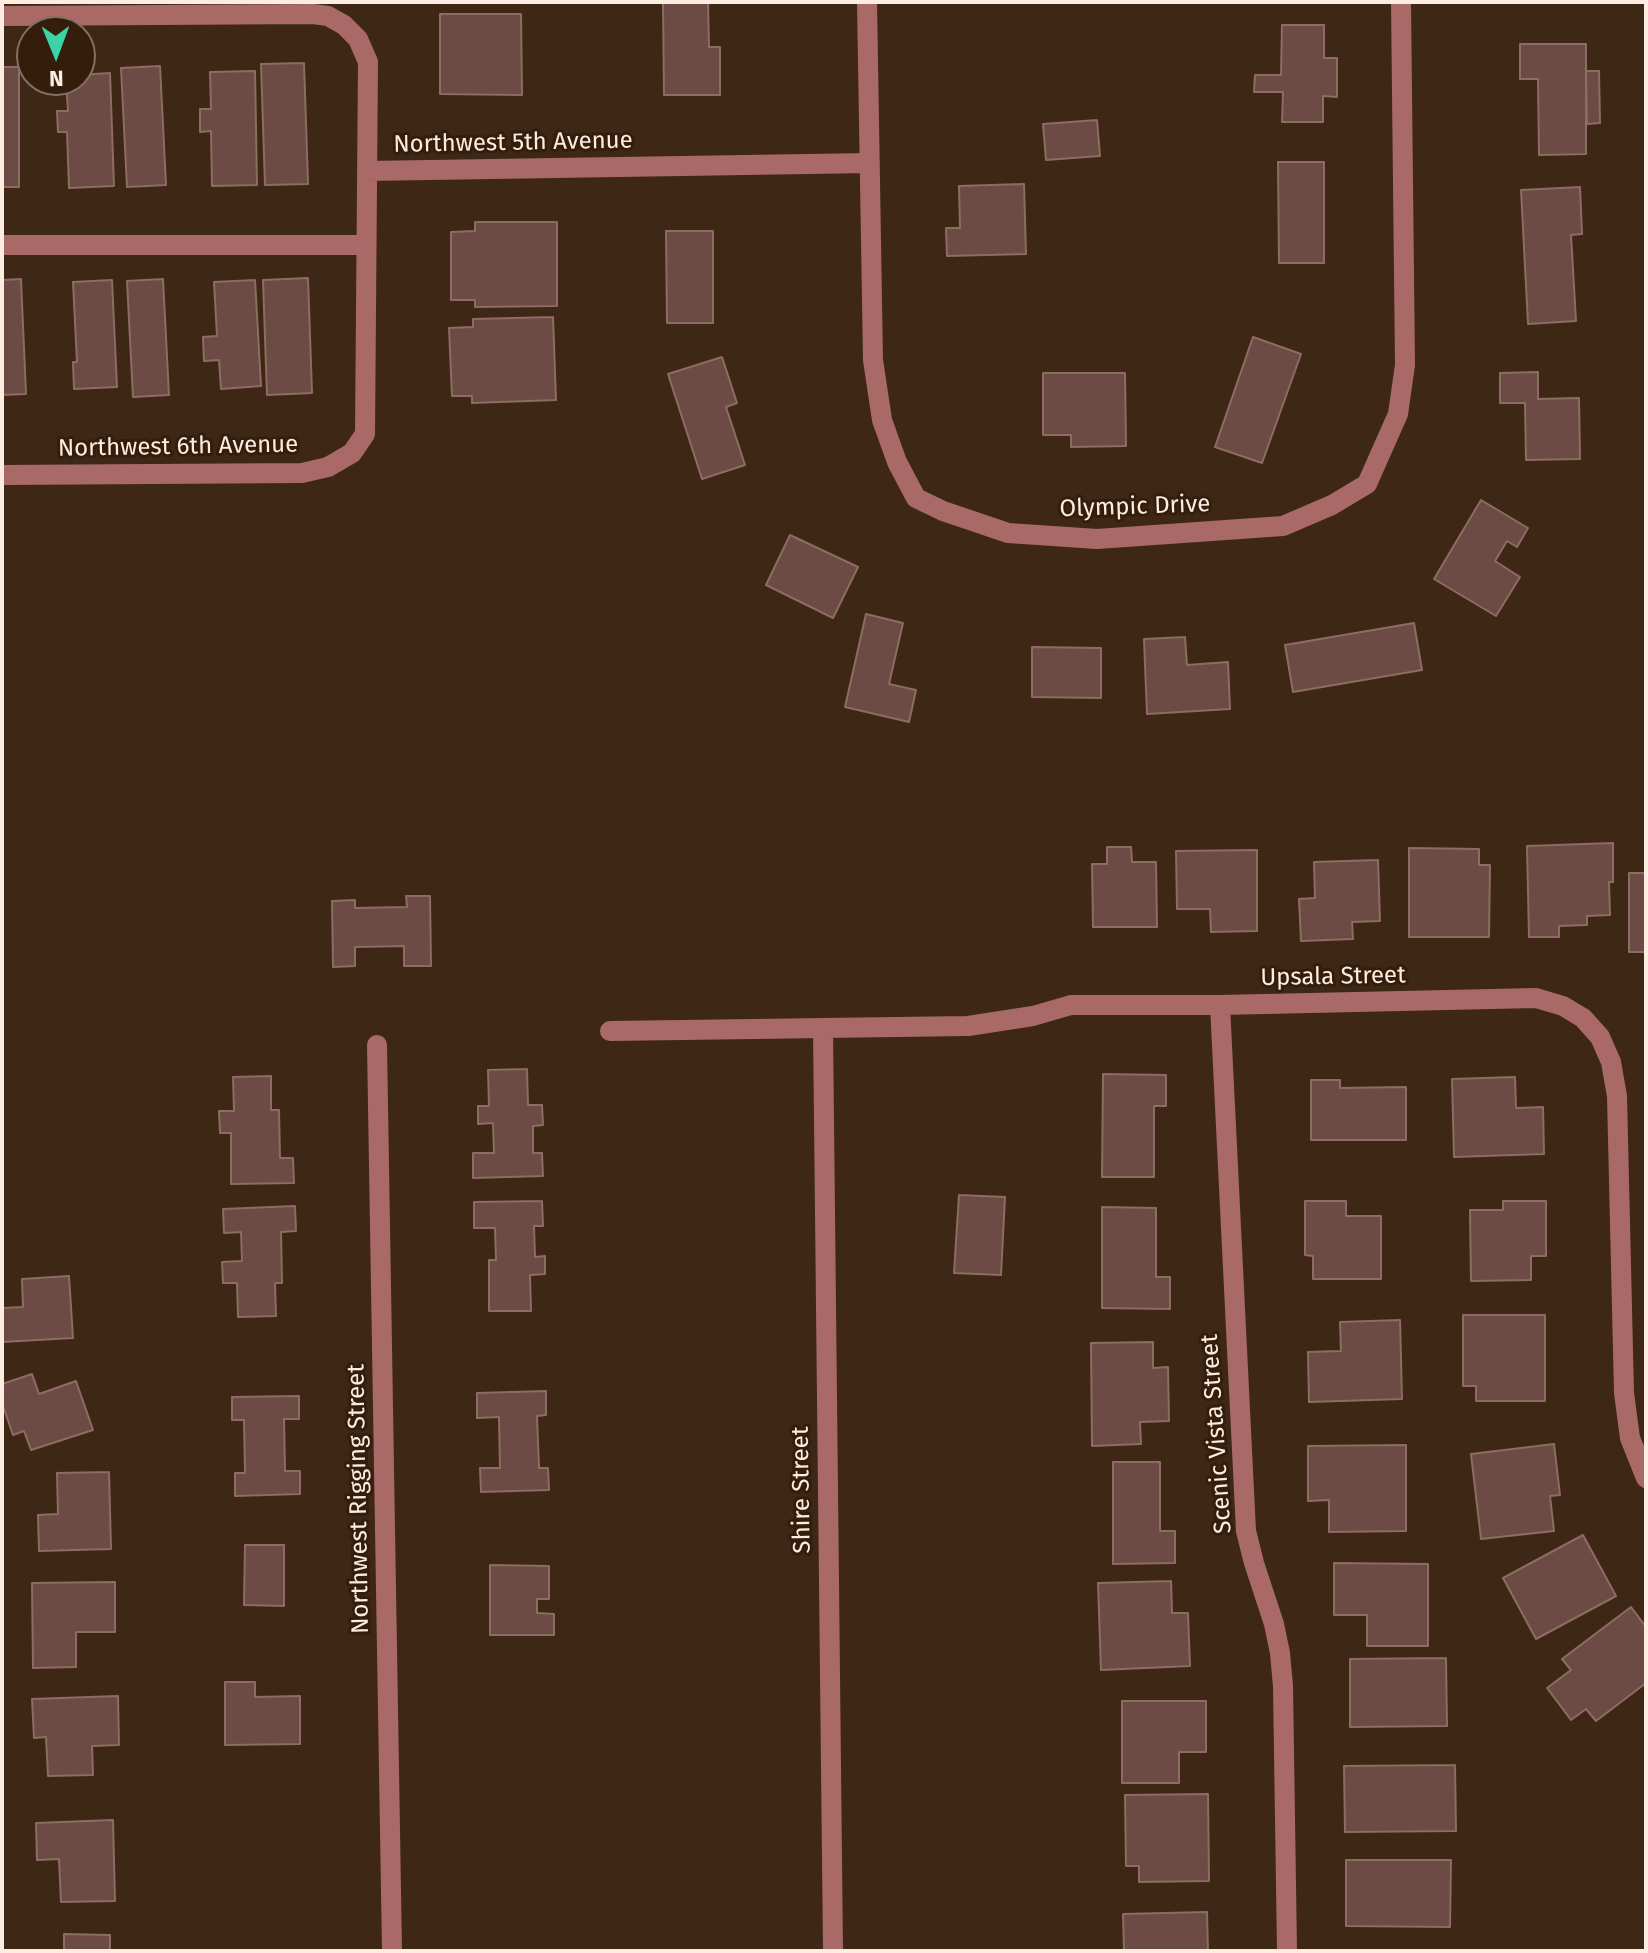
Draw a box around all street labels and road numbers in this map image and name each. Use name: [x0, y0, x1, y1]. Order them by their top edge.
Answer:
street label: Northwest 5th Avenue: [393, 127, 633, 159]
street label: Northwest 6th Avenue: [58, 431, 298, 463]
street label: Olympic Drive: [1059, 490, 1211, 524]
street label: Upsala Street: [1260, 961, 1406, 993]
street label: Scenic Vista Street: [1196, 1333, 1238, 1535]
street label: Northwest Rigging Street: [342, 1364, 376, 1634]
street label: Shire Street: [786, 1426, 818, 1554]

